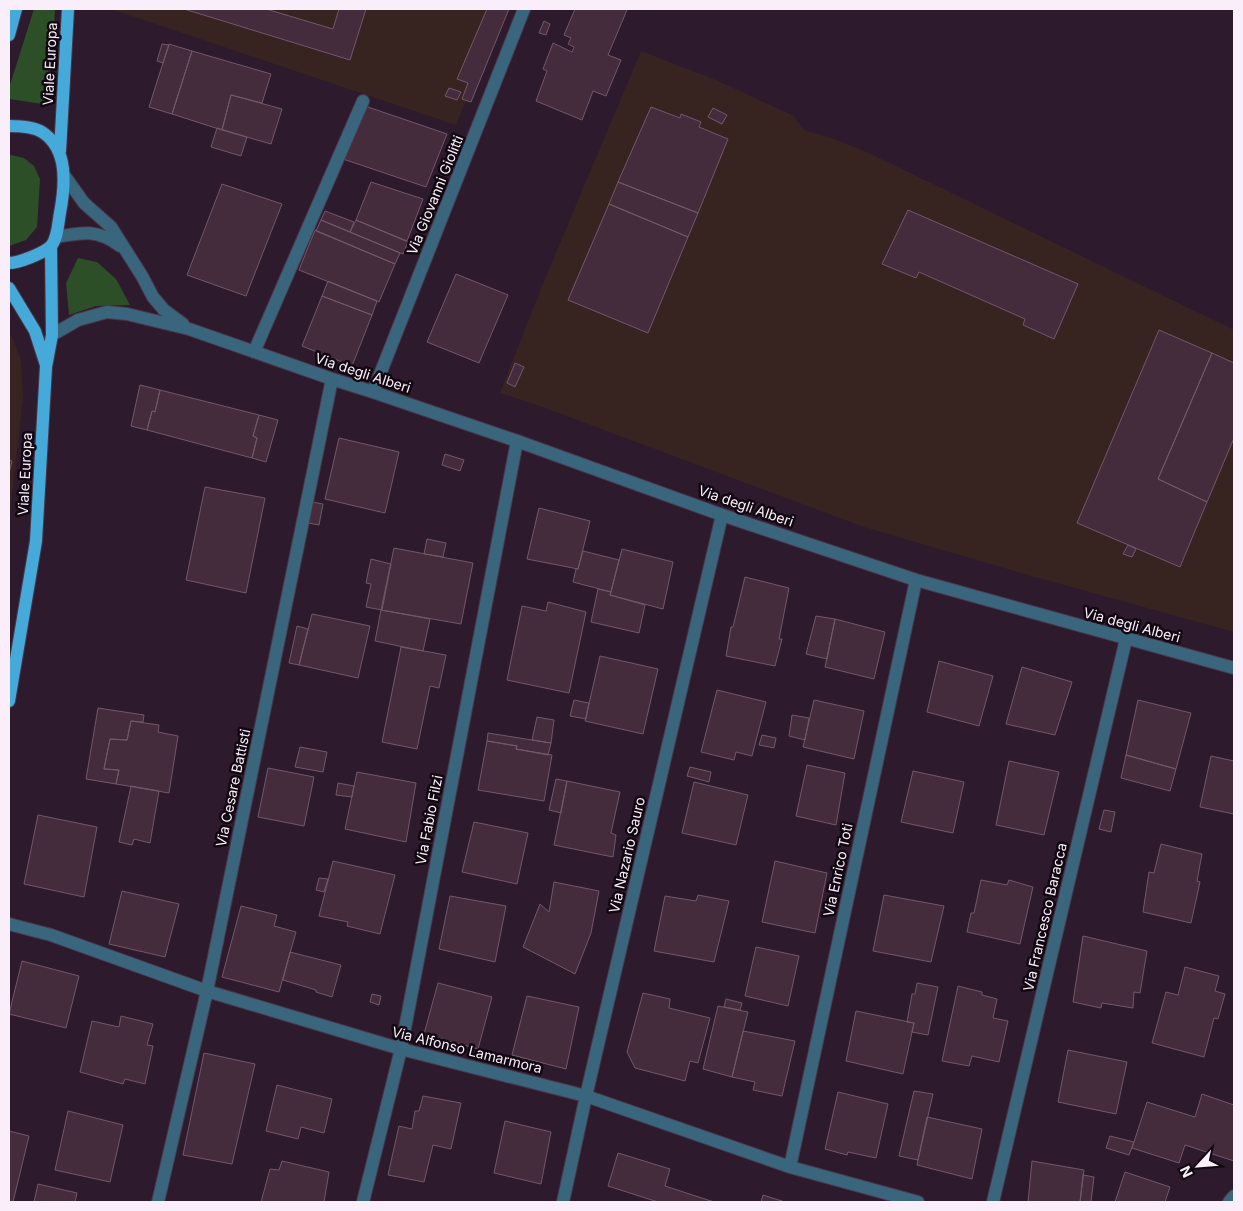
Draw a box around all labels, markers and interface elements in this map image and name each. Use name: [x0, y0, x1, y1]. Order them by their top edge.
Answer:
street label: Viale Europa: [39, 22, 60, 106]
street label: Via Giovanni Giolitti: [403, 132, 466, 257]
street label: Via degli Alberi: [313, 349, 413, 396]
street label: Viale Europa: [14, 432, 35, 516]
street label: Via degli Alberi: [696, 481, 796, 530]
street label: Via degli Alberi: [1082, 603, 1182, 646]
street label: Via Cesare Battisti: [212, 727, 253, 848]
street label: Via Fabio Filzi: [411, 774, 446, 866]
street label: Via Nazario Sauro: [605, 795, 648, 915]
street label: Via Enrico Toti: [819, 822, 856, 918]
street label: Via Francesco Baracca: [1019, 841, 1070, 993]
street label: Via Alfonso Lamarmora: [390, 1023, 544, 1076]
north arrow: [1173, 1141, 1223, 1191]
text: N: [1176, 1163, 1196, 1180]

